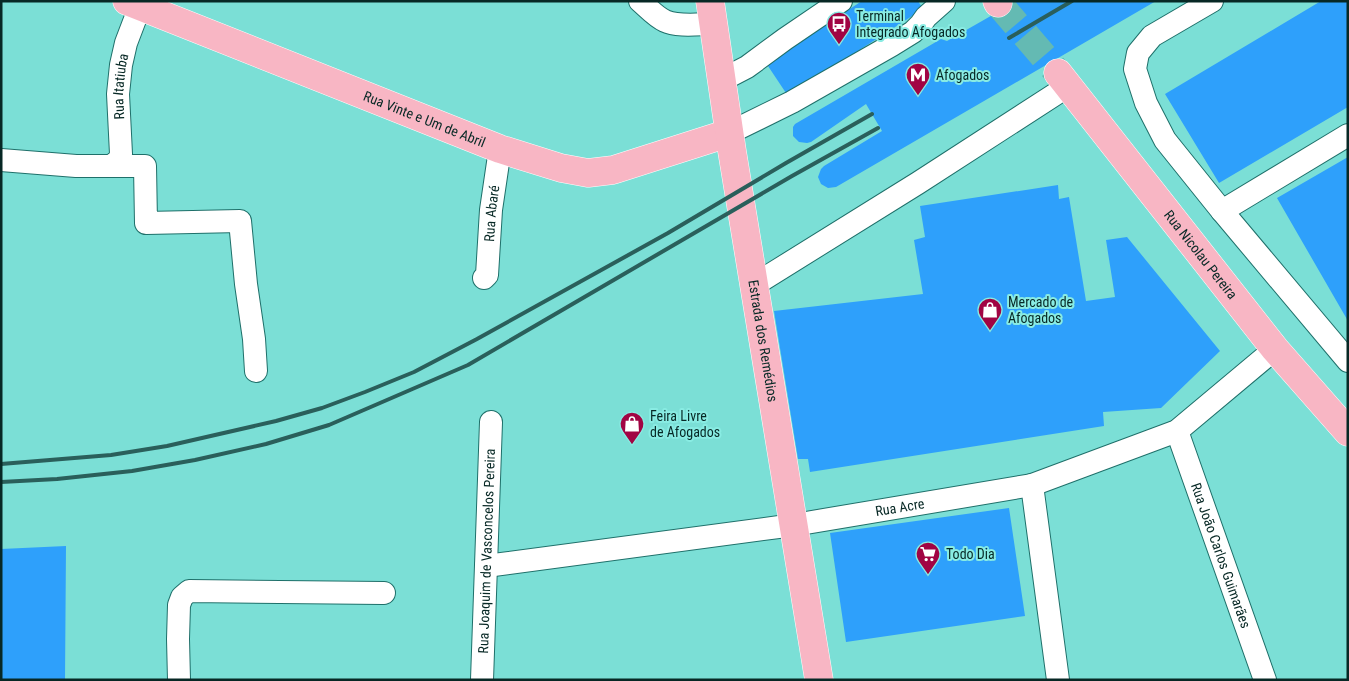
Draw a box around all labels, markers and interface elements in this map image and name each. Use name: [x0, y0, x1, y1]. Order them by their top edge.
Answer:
place label: Terminal Integrado Afogados: [856, 8, 965, 40]
bus stop icon: Terminal Integrado Afogados: [826, 11, 852, 45]
street label: Rua Itatiuba: [110, 52, 131, 120]
metro station icon: Afogados: [905, 62, 931, 96]
place label: Afogados: [936, 67, 990, 83]
street label: Rua Vinte e Um de Abril: [361, 88, 488, 150]
street label: Rua Abaré: [481, 184, 503, 242]
street label: Rua Nicolau Pereira: [1161, 207, 1241, 302]
street label: Estrada dos Remédios: [745, 279, 781, 403]
place label: Mercado de Afogados: [1008, 294, 1074, 326]
shop icon: Mercado de Afogados: [977, 297, 1003, 331]
place label: Feira Livre de Afogados: [650, 408, 720, 440]
shop icon: Feira Livre de Afogados: [619, 411, 645, 445]
street label: Rua Joaquim de Vasconcelos Pereira: [475, 448, 498, 654]
street label: Rua João Carlos Guimarães: [1188, 481, 1254, 630]
street label: Rua Acre: [874, 495, 926, 519]
supermarket icon: Todo Dia: [915, 541, 941, 575]
place label: Todo Dia: [946, 546, 995, 562]

